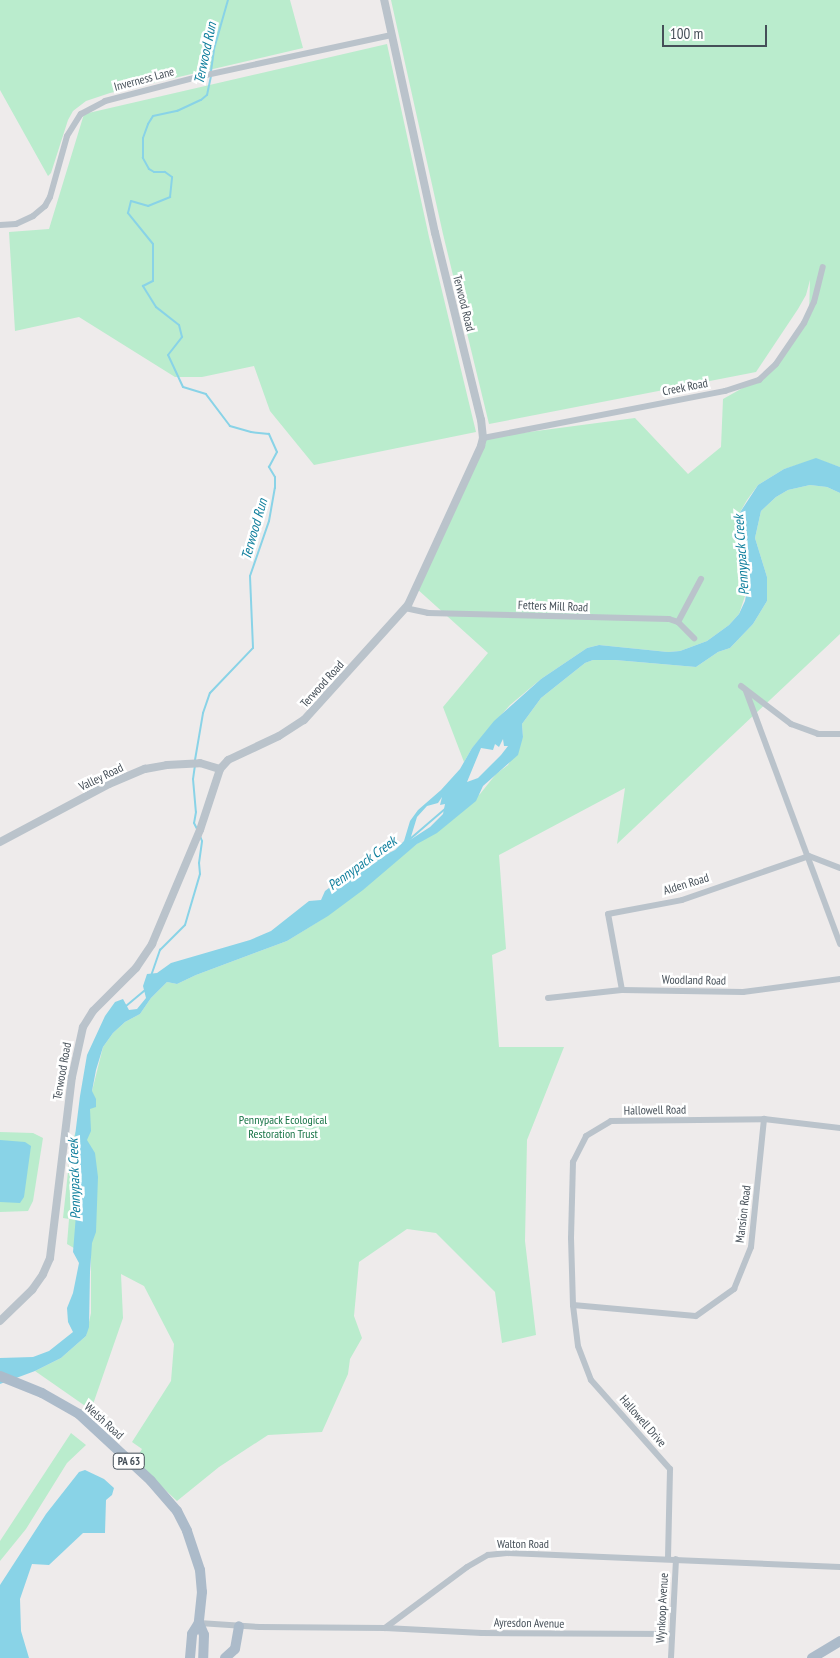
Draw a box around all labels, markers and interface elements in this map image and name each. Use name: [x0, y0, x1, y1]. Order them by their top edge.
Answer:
scale bar: [665, 15, 770, 47]
water label: Terwood Run: [190, 21, 220, 85]
text: 100 m: [670, 24, 703, 43]
street label: Inverness Lane: [112, 64, 176, 94]
street label: Terwood Road: [450, 273, 478, 333]
street label: Creek Road: [661, 376, 709, 398]
water label: Terwood Run: [237, 497, 271, 561]
water label: Pennypack Creek: [730, 514, 752, 596]
street label: Fetters Mill Road: [518, 598, 588, 614]
street label: Terwood Road: [297, 658, 347, 710]
street label: Valley Road: [76, 760, 126, 794]
water label: Pennypack Creek: [324, 832, 400, 894]
street label: Alden Road: [661, 870, 711, 898]
street label: Woodland Road: [662, 972, 726, 988]
street label: Terwood Road: [50, 1041, 74, 1101]
street label: Hallowell Road: [624, 1102, 686, 1118]
park label: Pennypack Ecological Restoration Trust: [239, 1113, 327, 1141]
water label: Pennypack Creek: [64, 1138, 84, 1220]
street label: Mansion Road: [732, 1184, 754, 1244]
street label: Hallowell Drive: [617, 1392, 669, 1450]
street label: Welsh Road: [81, 1400, 127, 1442]
road number: PA 63: [112, 1452, 146, 1470]
street label: Walton Road: [497, 1537, 549, 1551]
street label: Wynkoop Avenue: [653, 1572, 671, 1644]
street label: Ayresdon Avenue: [494, 1615, 564, 1631]

